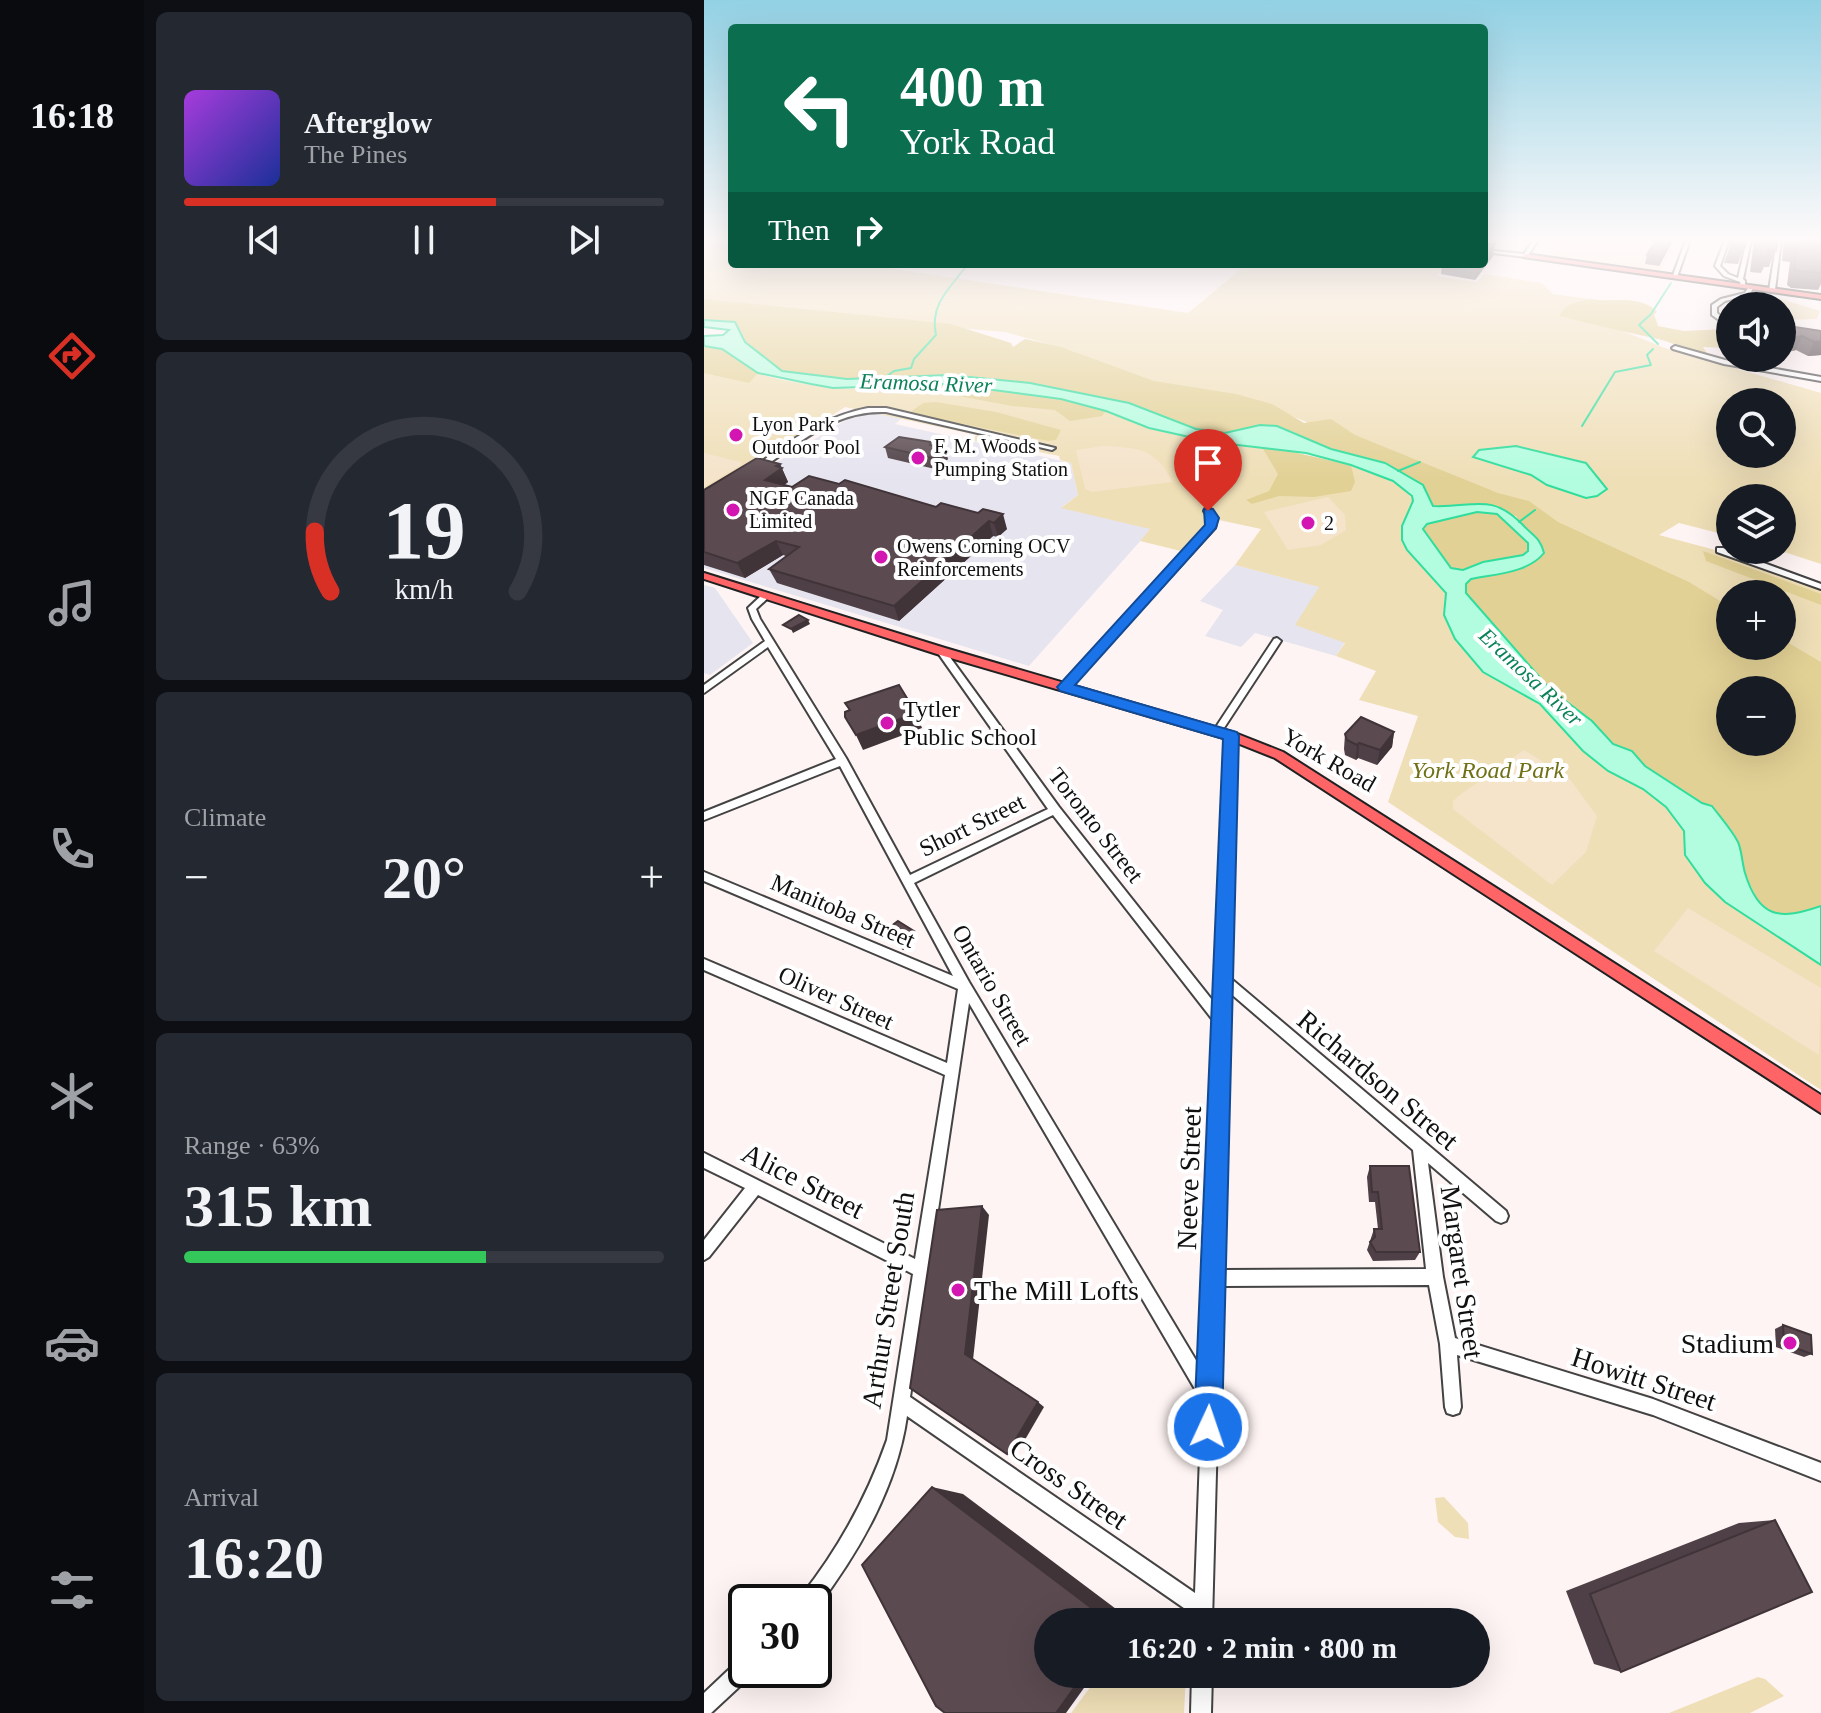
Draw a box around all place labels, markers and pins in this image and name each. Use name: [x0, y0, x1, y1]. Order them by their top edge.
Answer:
place label: Lyon Park Outdoor Pool: [752, 413, 861, 458]
marker: Lyon Park Outdoor Pool: [727, 426, 745, 444]
pin: [1174, 429, 1242, 511]
place label: F. M. Woods Pumping Station: [934, 435, 1068, 481]
marker: F. M. Woods Pumping Station: [909, 449, 927, 467]
place label: NGF Canada Limited: [749, 487, 854, 532]
marker: NGF Canada Limited: [724, 501, 742, 519]
place label: 2: [1324, 512, 1334, 534]
marker: 2: [1299, 514, 1317, 532]
place label: Owens Corning OCV Reinforcements: [897, 535, 1071, 580]
marker: Owens Corning OCV Reinforcements: [872, 548, 890, 566]
place label: Tytler Public School: [903, 696, 1037, 750]
marker: Tytler Public School: [878, 714, 896, 732]
place label: The Mill Lofts: [974, 1275, 1139, 1306]
marker: The Mill Lofts: [949, 1281, 967, 1299]
place label: Stadium: [1681, 1328, 1774, 1359]
marker: Stadium: [1781, 1334, 1799, 1352]

